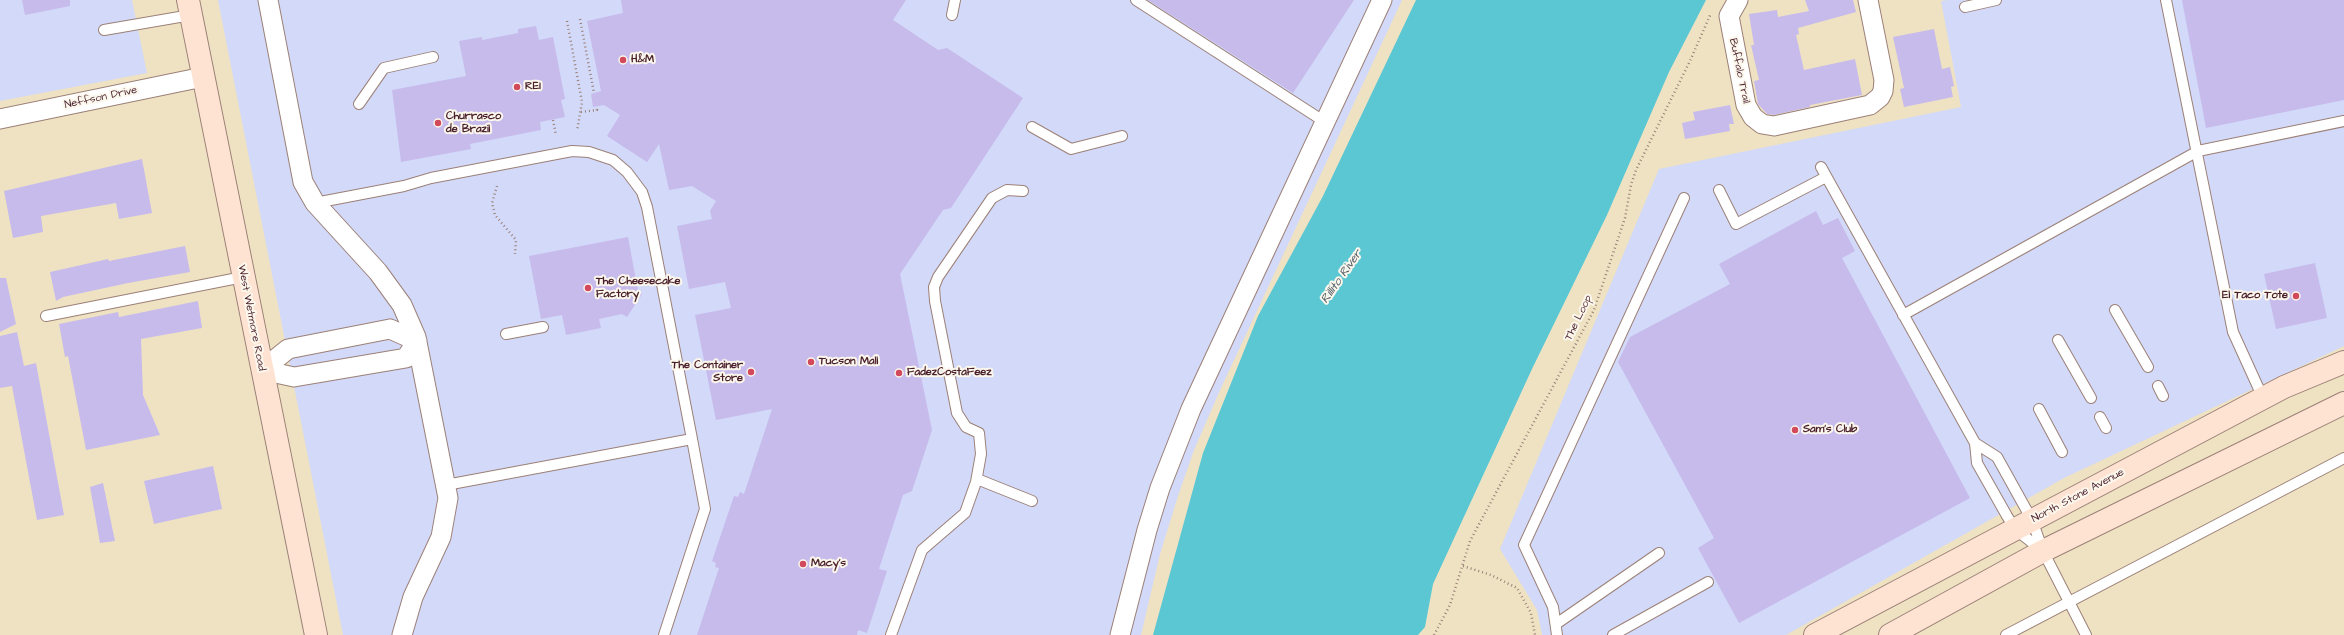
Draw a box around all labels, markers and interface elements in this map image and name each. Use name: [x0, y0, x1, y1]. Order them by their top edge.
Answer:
street label: Buffalo Trail: [1726, 37, 1752, 105]
place label: H&M: [631, 53, 654, 67]
marker: H&M: [618, 55, 628, 65]
place label: REI: [525, 80, 541, 94]
marker: REI: [512, 82, 522, 92]
street label: Neffson Drive: [63, 84, 139, 112]
place label: Churrasco de Brazil: [446, 110, 501, 136]
marker: Churrasco de Brazil: [433, 118, 443, 128]
water label: Rillito River: [1318, 247, 1366, 307]
street label: West Wetmore Road: [234, 264, 268, 372]
place label: The Cheesecake Factory: [596, 275, 681, 301]
marker: The Cheesecake Factory: [583, 283, 593, 293]
place label: El Taco Tote: [2222, 289, 2288, 303]
marker: El Taco Tote: [2291, 291, 2301, 301]
street label: The Loop: [1562, 293, 1596, 343]
place label: Tucson Mall: [819, 355, 878, 369]
marker: Tucson Mall: [806, 357, 816, 367]
place label: The Container Store: [672, 359, 743, 385]
place label: FadezCostaFeez: [907, 366, 992, 380]
marker: The Container Store: [746, 367, 756, 377]
marker: FadezCostaFeez: [894, 368, 904, 378]
place label: Sam's Club: [1803, 423, 1857, 437]
marker: Sam's Club: [1790, 425, 1800, 435]
street label: North Stone Avenue: [2030, 466, 2126, 526]
place label: Macy's: [811, 557, 846, 571]
marker: Macy's: [798, 559, 808, 569]

